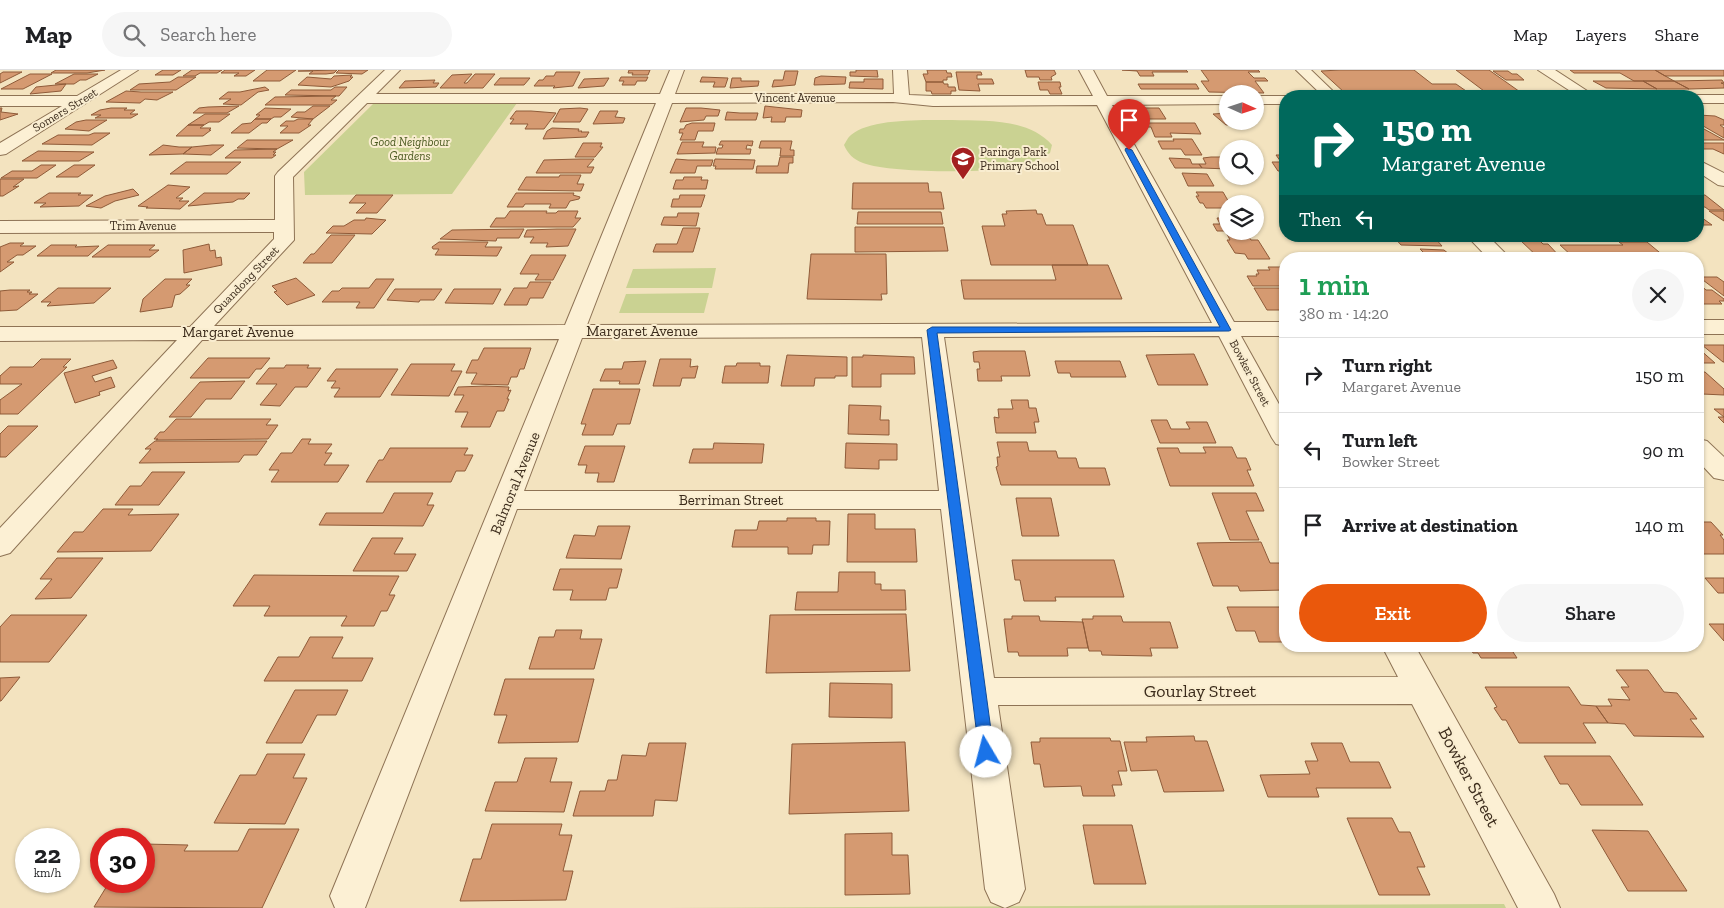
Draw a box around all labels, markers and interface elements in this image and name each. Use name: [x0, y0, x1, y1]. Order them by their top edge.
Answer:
search box: [102, 12, 452, 57]
text: Map: [25, 20, 72, 49]
icon: search: [120, 21, 148, 49]
text: Search here: [160, 23, 257, 46]
text: Map: [1513, 24, 1548, 46]
text: Layers: [1576, 24, 1627, 46]
text: Share: [1655, 24, 1699, 46]
street label: Somers Street: [30, 85, 100, 135]
north arrow: [1219, 85, 1264, 130]
map controls: [1219, 85, 1264, 240]
street label: Vincent Avenue: [754, 91, 836, 105]
pin: [1108, 99, 1150, 150]
icon: arrive: [1115, 106, 1143, 134]
text: 150 m: [1382, 108, 1472, 150]
icon: right: [1299, 110, 1364, 175]
park label: Good Neighbour Gardens: [370, 135, 451, 163]
button: search: [1219, 140, 1264, 185]
place label: Paringa Park Primary School: [980, 145, 1059, 173]
school or university icon: Paringa Park Primary School: [950, 146, 976, 180]
text: Margaret Avenue: [1382, 150, 1546, 177]
button: layers: [1219, 195, 1264, 240]
icon: left: [1351, 205, 1379, 233]
text: Then: [1299, 208, 1341, 231]
street label: Trim Avenue: [110, 219, 177, 233]
street label: Quandong Street: [210, 243, 282, 317]
text: 1 min: [1299, 267, 1369, 303]
button: close: [1632, 269, 1684, 321]
text: 380 m · 14:20: [1299, 304, 1389, 323]
street label: Margaret Avenue: [586, 322, 698, 340]
street label: Margaret Avenue: [182, 323, 294, 341]
street label: Bowker Street: [1227, 337, 1274, 409]
text: Turn right: [1342, 354, 1432, 377]
icon: right: [1299, 361, 1327, 389]
text: 150 m: [1635, 364, 1684, 387]
text: Margaret Avenue: [1342, 377, 1461, 396]
street label: Balmoral Avenue: [486, 429, 544, 537]
text: Turn left: [1342, 429, 1417, 452]
icon: left: [1299, 436, 1327, 464]
text: 90 m: [1642, 439, 1684, 462]
text: Bowker Street: [1342, 452, 1440, 471]
street label: Berriman Street: [679, 491, 784, 509]
icon: arrive: [1299, 511, 1327, 539]
text: Arrive at destination: [1342, 514, 1518, 537]
text: 140 m: [1635, 514, 1684, 537]
button: Exit: [1299, 584, 1487, 642]
button: Share: [1497, 584, 1684, 642]
street label: Gourlay Street: [1144, 680, 1257, 702]
street label: Bowker Street: [1434, 723, 1505, 831]
position arrow: [959, 725, 1011, 777]
speed limit sign: 30: [90, 828, 155, 893]
text: 22: [34, 839, 61, 869]
text: km/h: [34, 866, 61, 880]

